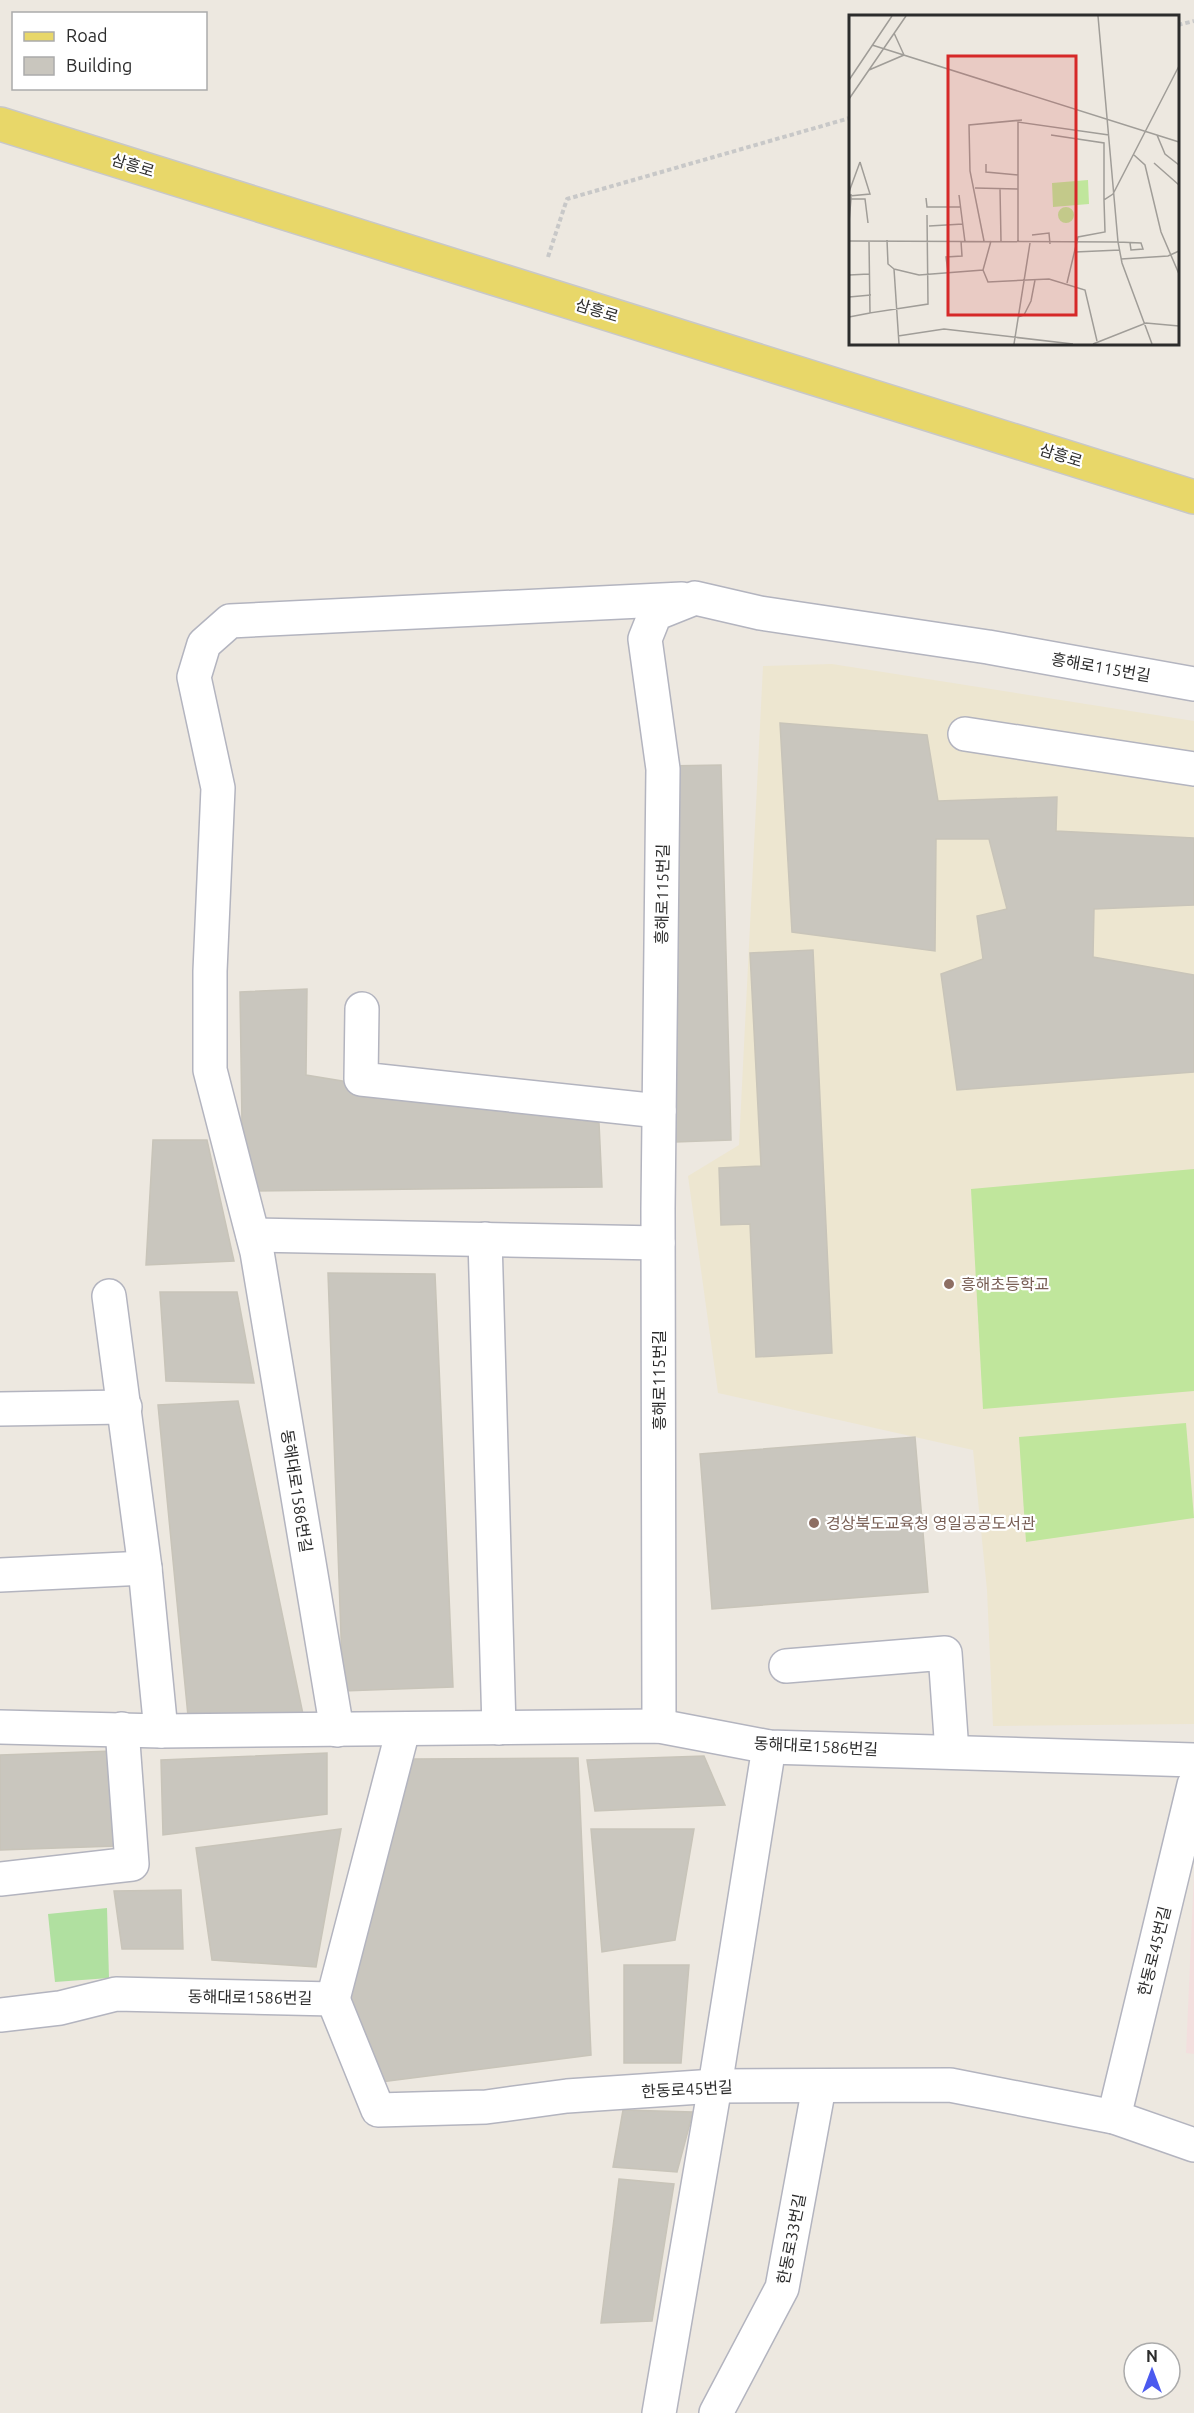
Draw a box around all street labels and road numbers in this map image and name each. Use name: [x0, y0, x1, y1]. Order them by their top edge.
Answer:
street label: 삼흥로: [109, 150, 157, 180]
street label: 삼흥로: [573, 295, 621, 325]
street label: 삼흥로: [1037, 440, 1085, 470]
street label: 흥해로115번길: [1050, 649, 1152, 685]
street label: 흥해로115번길: [652, 844, 672, 944]
street label: 흥해로115번길: [650, 1330, 668, 1430]
street label: 동해대로1586번길: [278, 1428, 316, 1554]
street label: 동해대로1586번길: [753, 1734, 879, 1758]
street label: 한동로45번길: [1134, 1904, 1174, 1998]
street label: 동해대로1586번길: [188, 1987, 312, 2007]
street label: 한동로45번길: [641, 2078, 733, 2100]
street label: 한동로33번길: [773, 2192, 809, 2286]

